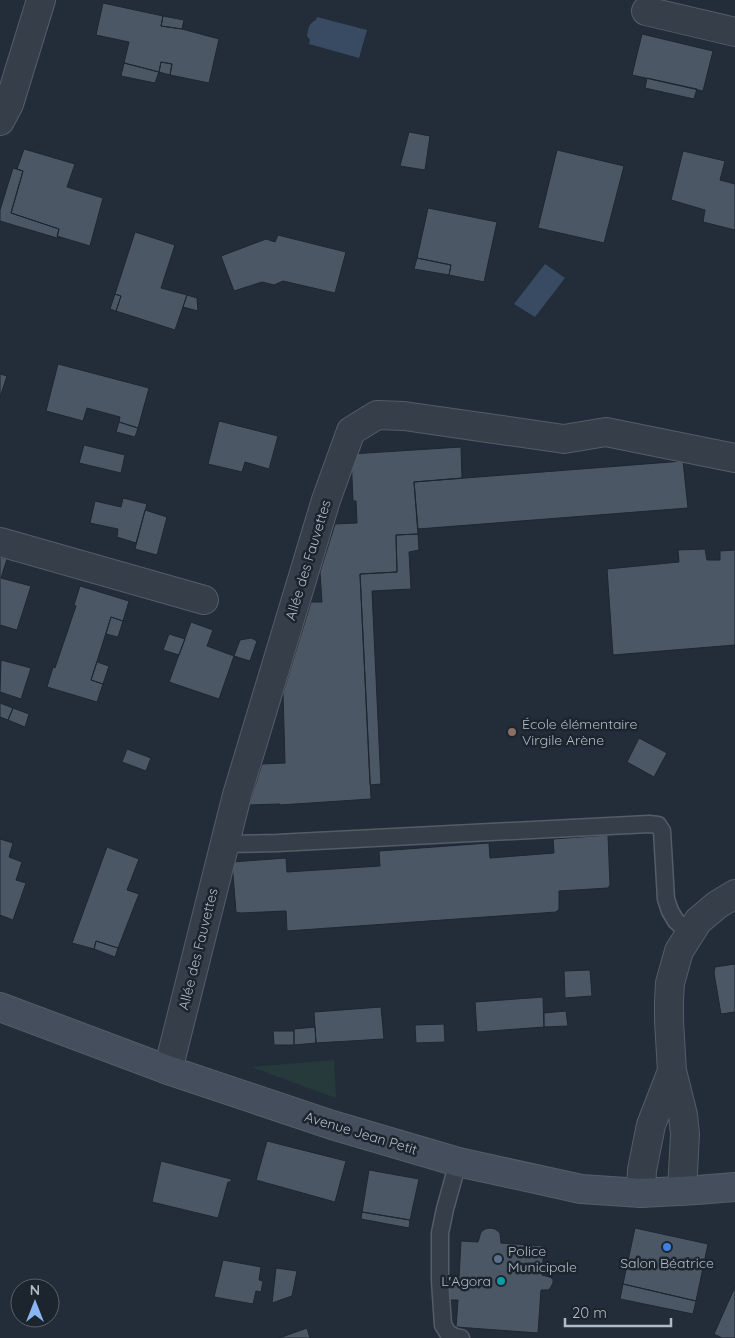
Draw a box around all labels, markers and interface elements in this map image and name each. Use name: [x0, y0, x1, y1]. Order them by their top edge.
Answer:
street label: Allée des Fauvettes: [281, 498, 335, 622]
place label: École élémentaire Virgile Arène: [522, 715, 637, 749]
marker: École élémentaire Virgile Arène: [506, 726, 518, 738]
street label: Allée des Fauvettes: [174, 886, 222, 1012]
street label: Avenue Jean Petit: [303, 1107, 420, 1159]
marker: Salon Béatrice: [661, 1241, 673, 1253]
place label: Police Municipale: [508, 1242, 577, 1276]
marker: Police Municipale: [492, 1253, 504, 1265]
place label: Salon Béatrice: [620, 1254, 714, 1272]
place label: L'Agora: [441, 1272, 491, 1290]
marker: L'Agora: [495, 1275, 507, 1287]
north arrow: [10, 1278, 60, 1328]
text: N: [30, 1281, 40, 1299]
scale bar: [565, 1296, 671, 1328]
text: 20 m: [572, 1303, 607, 1322]

